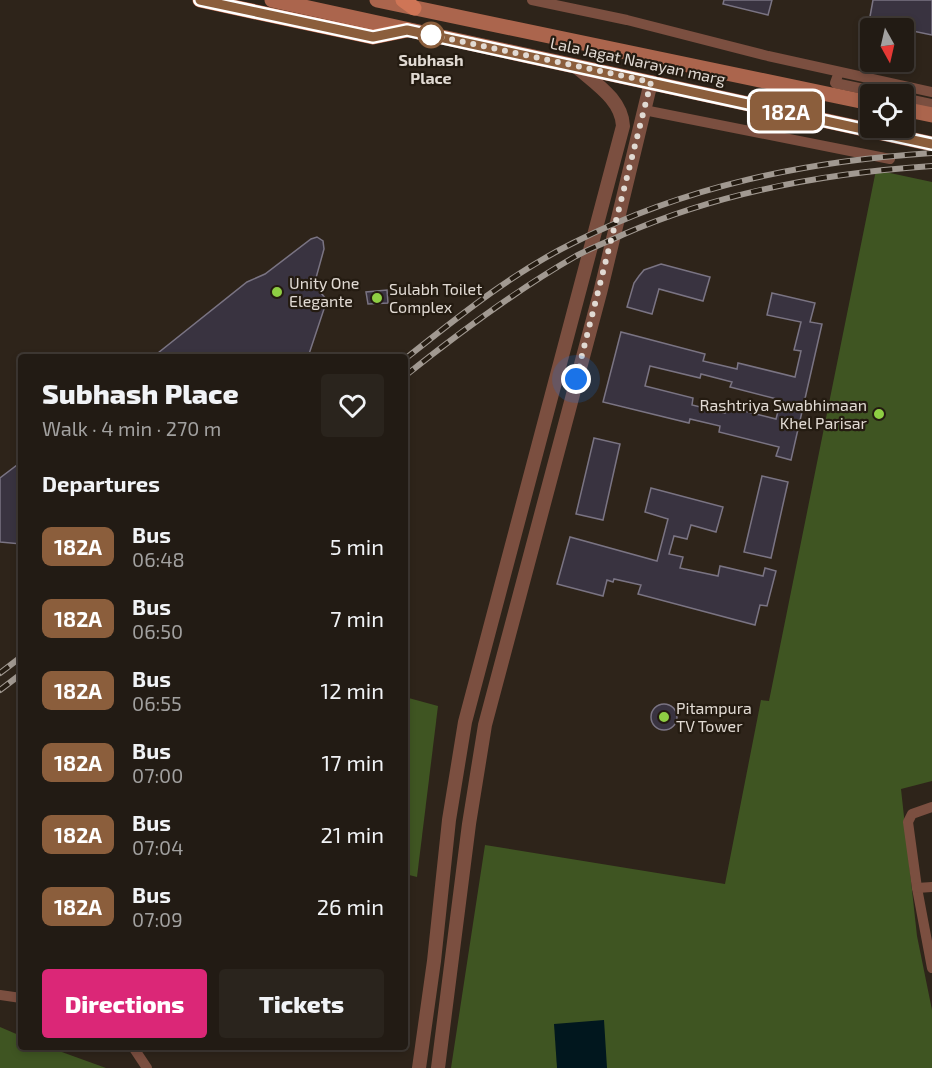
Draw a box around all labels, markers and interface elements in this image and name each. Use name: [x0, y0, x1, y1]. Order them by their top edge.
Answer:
north arrow: [860, 18, 914, 72]
map controls: [860, 18, 914, 138]
marker: Subhash Place: [418, 22, 444, 48]
street label: Lala Jagat Narayan marg: [549, 33, 728, 88]
place label: Subhash Place: [398, 50, 464, 87]
button: locate: [860, 84, 914, 138]
line badge: 182A: [744, 92, 828, 130]
text: 182A: [762, 99, 810, 124]
place label: Unity One Elegante: [289, 273, 359, 310]
place label: Sulabh Toilet Complex: [389, 279, 482, 316]
marker: Unity One Elegante: [270, 285, 284, 299]
marker: Sulabh Toilet Complex: [370, 291, 384, 305]
your location: [561, 364, 591, 394]
button: heart: [321, 374, 384, 437]
text: Subhash Place: [42, 376, 239, 410]
place label: Rashtriya Swabhimaan Khel Parisar: [700, 395, 868, 432]
marker: Rashtriya Swabhimaan Khel Parisar: [872, 407, 886, 421]
text: Walk · 4 min · 270 m: [42, 416, 221, 440]
text: Departures: [42, 470, 160, 496]
text: Bus: [132, 521, 171, 547]
text: 5 min: [330, 533, 384, 559]
text: 182A: [54, 534, 102, 559]
text: 06:48: [132, 547, 185, 571]
text: Bus: [132, 593, 171, 619]
text: 7 min: [330, 605, 384, 631]
text: 182A: [54, 606, 102, 631]
text: 06:50: [132, 619, 183, 643]
text: Bus: [132, 665, 171, 691]
text: 12 min: [320, 677, 384, 703]
text: 182A: [54, 678, 102, 703]
text: 06:55: [132, 691, 182, 715]
place label: Pitampura TV Tower: [676, 698, 752, 735]
marker: Pitampura TV Tower: [657, 710, 671, 724]
text: Bus: [132, 737, 171, 763]
text: 17 min: [322, 749, 384, 775]
text: 182A: [54, 750, 102, 775]
text: 07:00: [132, 763, 183, 787]
text: Bus: [132, 809, 171, 835]
text: 21 min: [320, 821, 384, 847]
text: 182A: [54, 822, 102, 847]
text: 07:04: [132, 835, 183, 859]
text: Bus: [132, 881, 171, 907]
text: 26 min: [317, 893, 384, 919]
text: 182A: [54, 894, 102, 919]
text: 07:09: [132, 907, 183, 931]
button: Directions: [42, 969, 207, 1038]
button: Tickets: [219, 969, 384, 1038]

